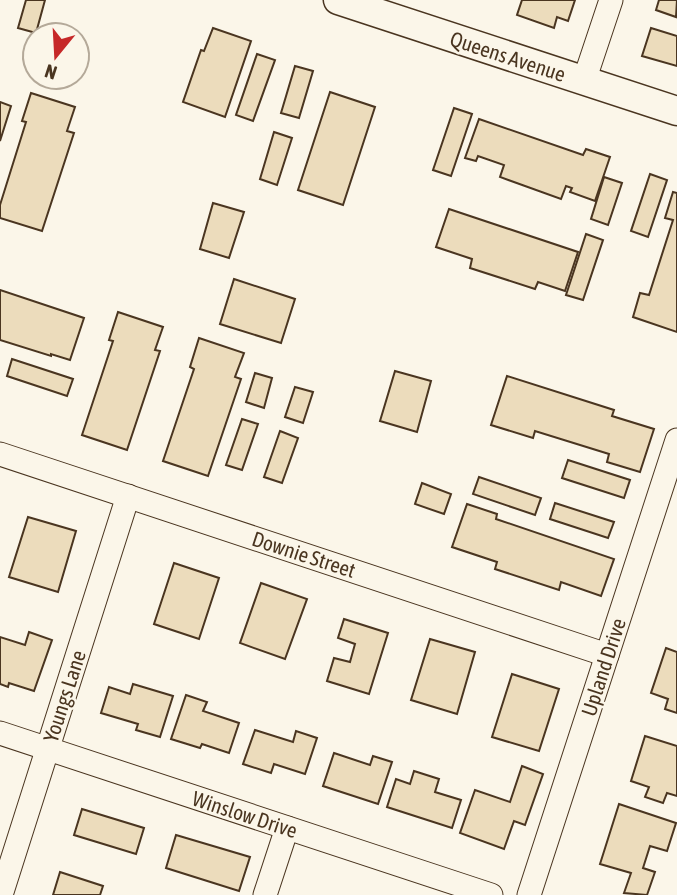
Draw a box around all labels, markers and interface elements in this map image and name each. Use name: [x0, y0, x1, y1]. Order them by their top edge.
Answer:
north arrow: [21, 21, 91, 91]
street label: Queens Avenue: [447, 26, 569, 86]
text: N: [42, 60, 59, 84]
street label: Downie Street: [249, 526, 359, 582]
street label: Upland Drive: [576, 615, 630, 719]
street label: Youngs Lane: [38, 647, 90, 745]
street label: Winslow Drive: [190, 786, 300, 842]

